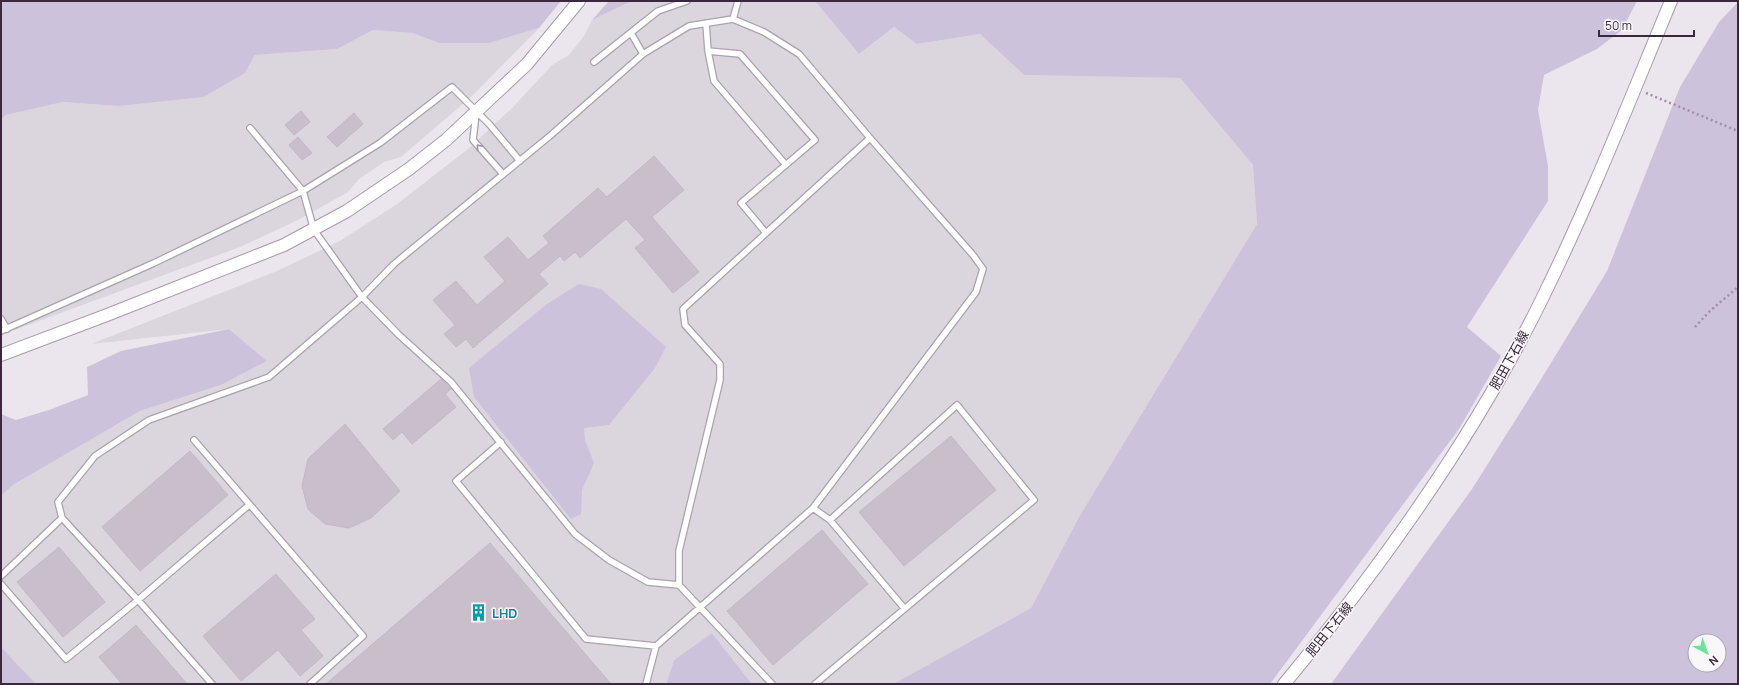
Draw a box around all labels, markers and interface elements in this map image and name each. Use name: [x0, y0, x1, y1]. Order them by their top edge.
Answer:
scale bar: [1599, 12, 1694, 38]
text: 50 m: [1605, 17, 1632, 34]
one-way arrow: [476, 144, 483, 152]
street label: 肥田下石線: [1485, 327, 1533, 393]
street label: 肥田下石線: [1302, 598, 1356, 660]
building icon: LHD: [469, 603, 489, 623]
place label: LHD: [492, 604, 517, 622]
north arrow: [1687, 633, 1727, 673]
text: N: [1706, 653, 1722, 669]

